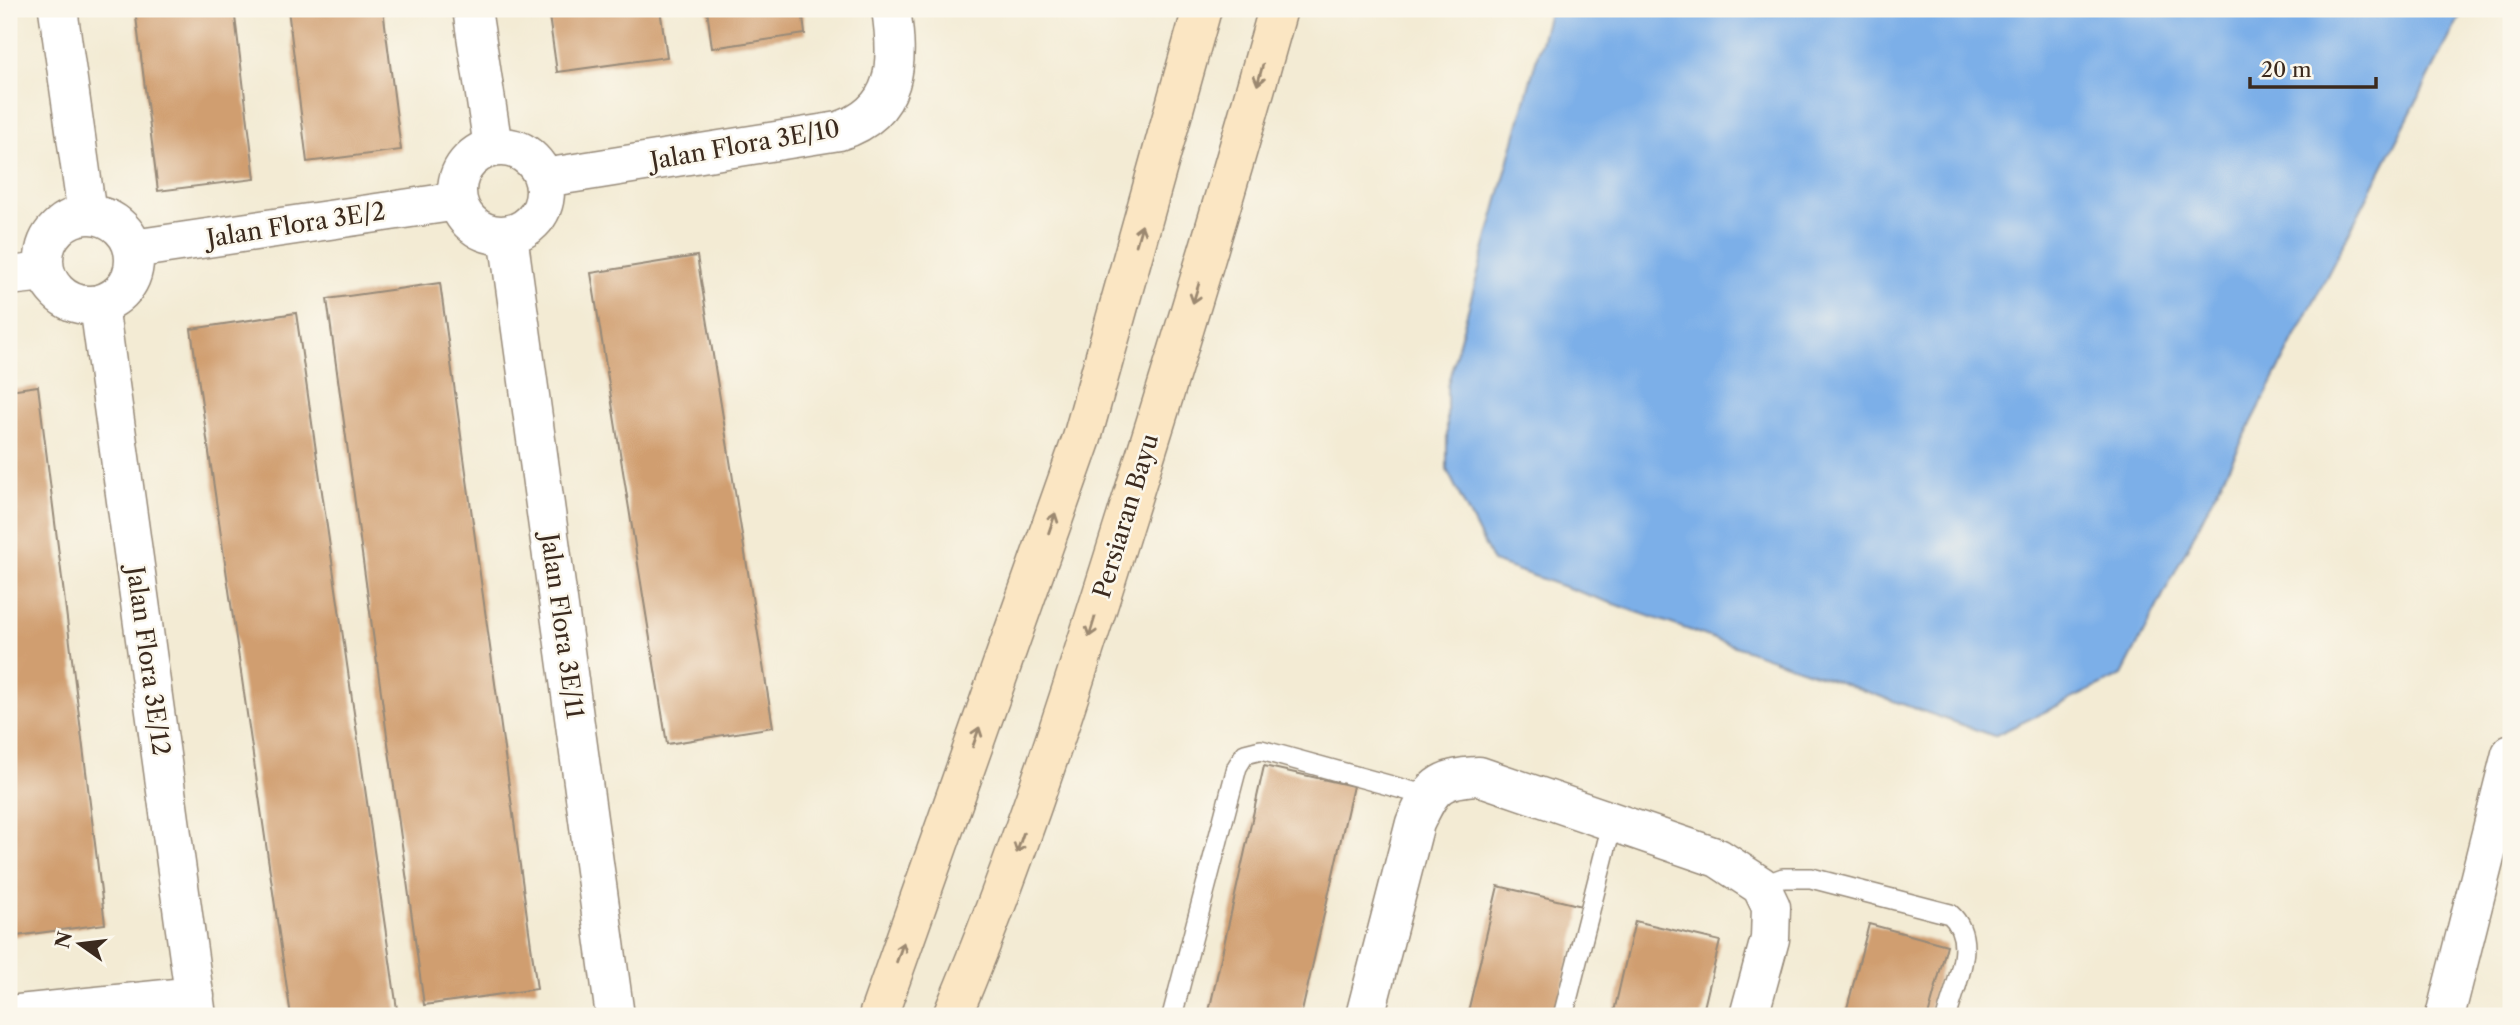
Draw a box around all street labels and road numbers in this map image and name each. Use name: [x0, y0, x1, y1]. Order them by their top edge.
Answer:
street label: Jalan Flora 3E/10: [644, 114, 842, 176]
street label: Jalan Flora 3E/2: [201, 196, 387, 254]
street label: Persiaran Bayu: [1087, 430, 1164, 601]
street label: Jalan Flora 3E/11: [535, 527, 590, 720]
street label: Jalan Flora 3E/12: [120, 561, 176, 757]

